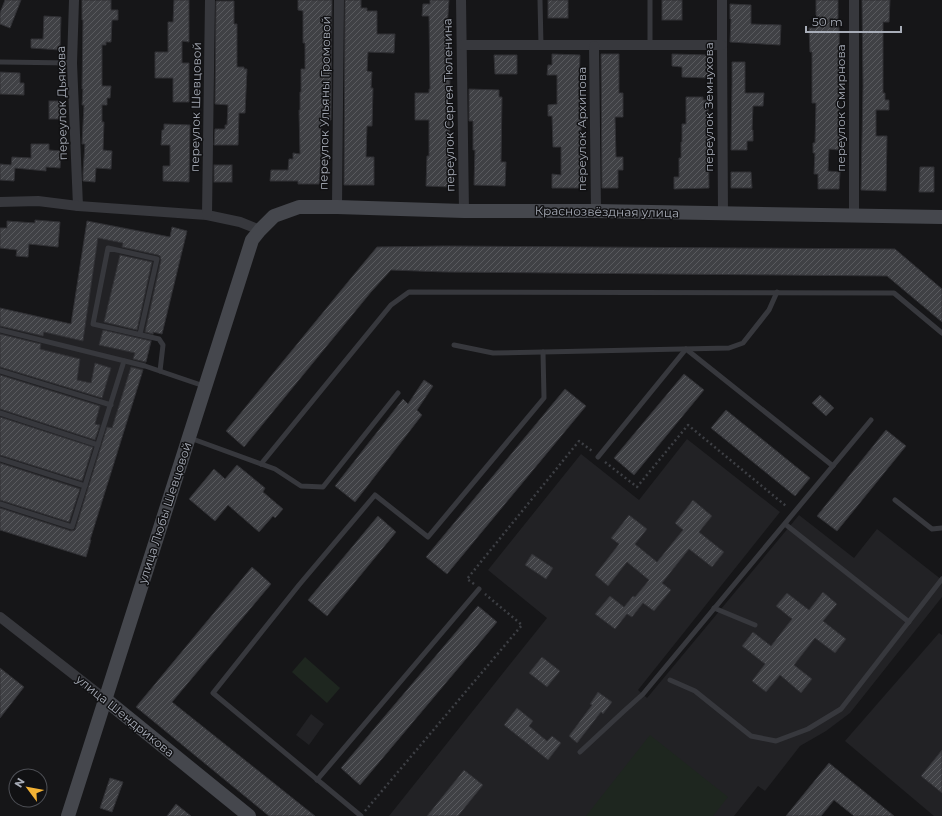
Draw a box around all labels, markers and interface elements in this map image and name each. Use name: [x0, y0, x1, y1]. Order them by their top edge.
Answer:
scale bar: [806, 8, 901, 34]
text: 50 m: [812, 14, 843, 29]
street label: переулок Ульяны Громовой: [315, 16, 334, 190]
street label: переулок Сергея Тюленина: [439, 18, 458, 192]
street label: переулок Шевцовой: [187, 42, 204, 172]
street label: переулок Земнухова: [701, 42, 716, 172]
street label: переулок Смирнова: [833, 44, 848, 172]
street label: переулок Дьякова: [53, 46, 70, 160]
street label: переулок Архипова: [574, 67, 589, 191]
street label: Краснозвёздная улица: [535, 203, 679, 220]
street label: улица Любы Шевцовой: [134, 440, 194, 586]
street label: улица Шендрикова: [72, 671, 178, 760]
north arrow: [8, 768, 48, 808]
text: N: [11, 775, 28, 790]

